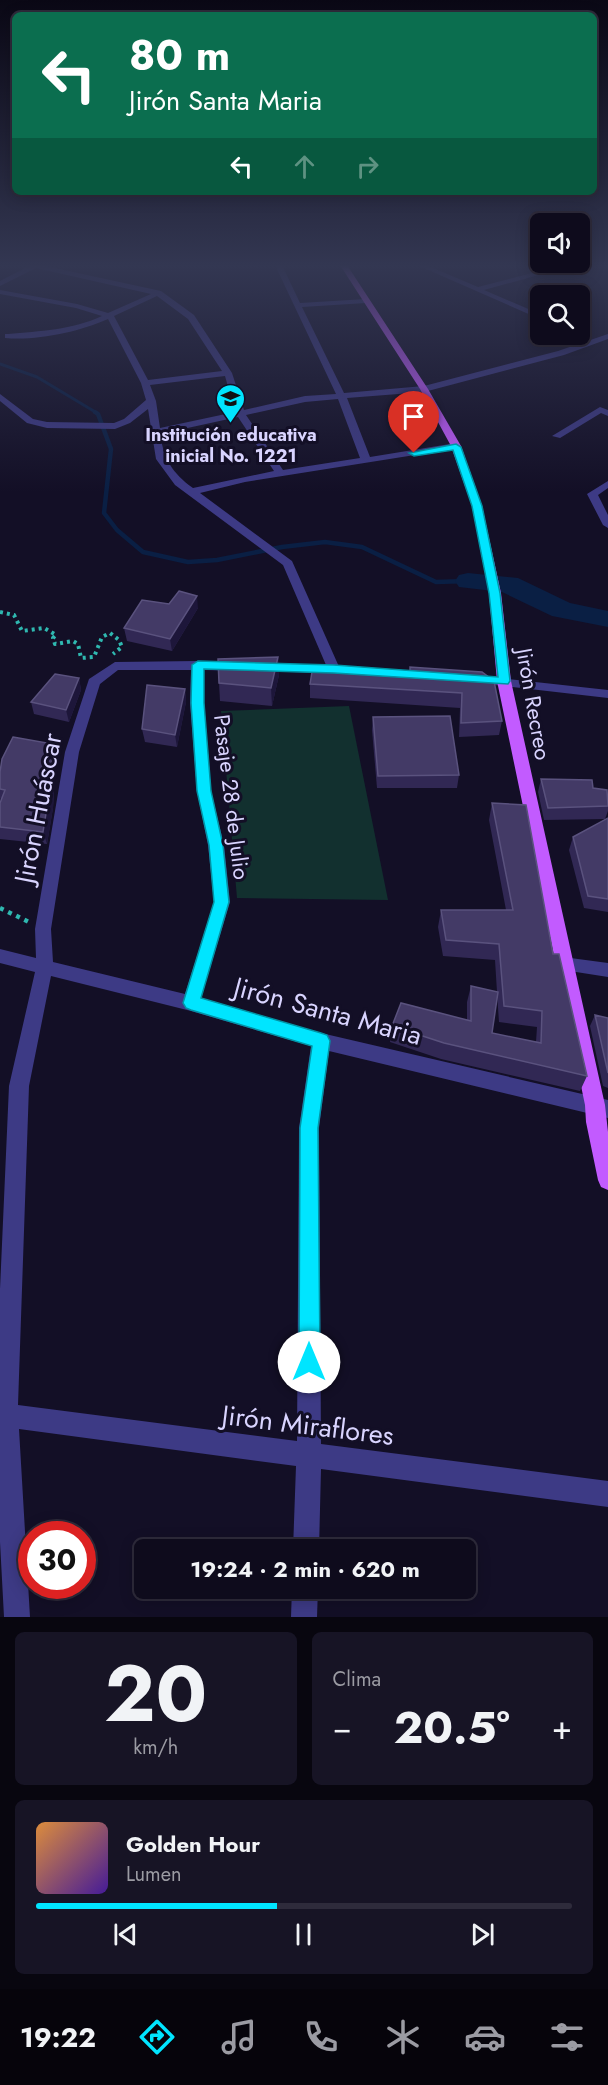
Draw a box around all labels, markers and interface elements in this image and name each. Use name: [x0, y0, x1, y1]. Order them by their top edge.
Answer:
text: 80 m: [129, 25, 230, 86]
icon: left: [30, 36, 108, 114]
text: Jirón Santa Maria: [129, 81, 322, 120]
icon: left: [225, 150, 258, 183]
icon: ahead: [288, 150, 321, 183]
icon: right: [351, 150, 384, 183]
map controls: [530, 213, 590, 345]
button: sound: [530, 213, 590, 273]
button: search: [530, 285, 590, 345]
school or university icon: Institución educativa inicial No. 1221: [215, 382, 247, 424]
pin: [388, 391, 439, 453]
icon: arrive: [397, 400, 430, 433]
place label: Institución educativa inicial No. 1221: [145, 422, 317, 469]
street label: Jirón Recreo: [508, 643, 560, 762]
street label: Pasaje 28 de Julio: [206, 713, 258, 881]
street label: Jirón Huáscar: [4, 729, 72, 889]
street label: Jirón Santa Maria: [227, 966, 426, 1055]
position arrow: [277, 1330, 341, 1394]
street label: Jirón Miraflores: [217, 1395, 396, 1455]
speed limit sign: 30: [18, 1521, 96, 1599]
text: 19:24 · 2 min · 620 m: [190, 1553, 420, 1585]
text: 20: [104, 1638, 207, 1750]
text: Clima: [333, 1665, 381, 1694]
text: 20.5°: [394, 1695, 510, 1760]
text: −: [333, 1704, 352, 1751]
text: +: [552, 1704, 572, 1751]
text: km/h: [133, 1733, 178, 1762]
text: Golden Hour: [126, 1828, 260, 1860]
text: Lumen: [126, 1860, 182, 1889]
icon: previous: [109, 1918, 142, 1951]
icon: pause: [287, 1918, 320, 1951]
icon: next: [466, 1918, 499, 1951]
icon: directions: [136, 2016, 178, 2058]
icon: music: [218, 2016, 260, 2058]
icon: phone: [300, 2016, 342, 2058]
icon: climate: [382, 2016, 424, 2058]
icon: car: [464, 2016, 506, 2058]
icon: filters: [546, 2016, 588, 2058]
text: 19:22: [20, 2018, 96, 2057]

